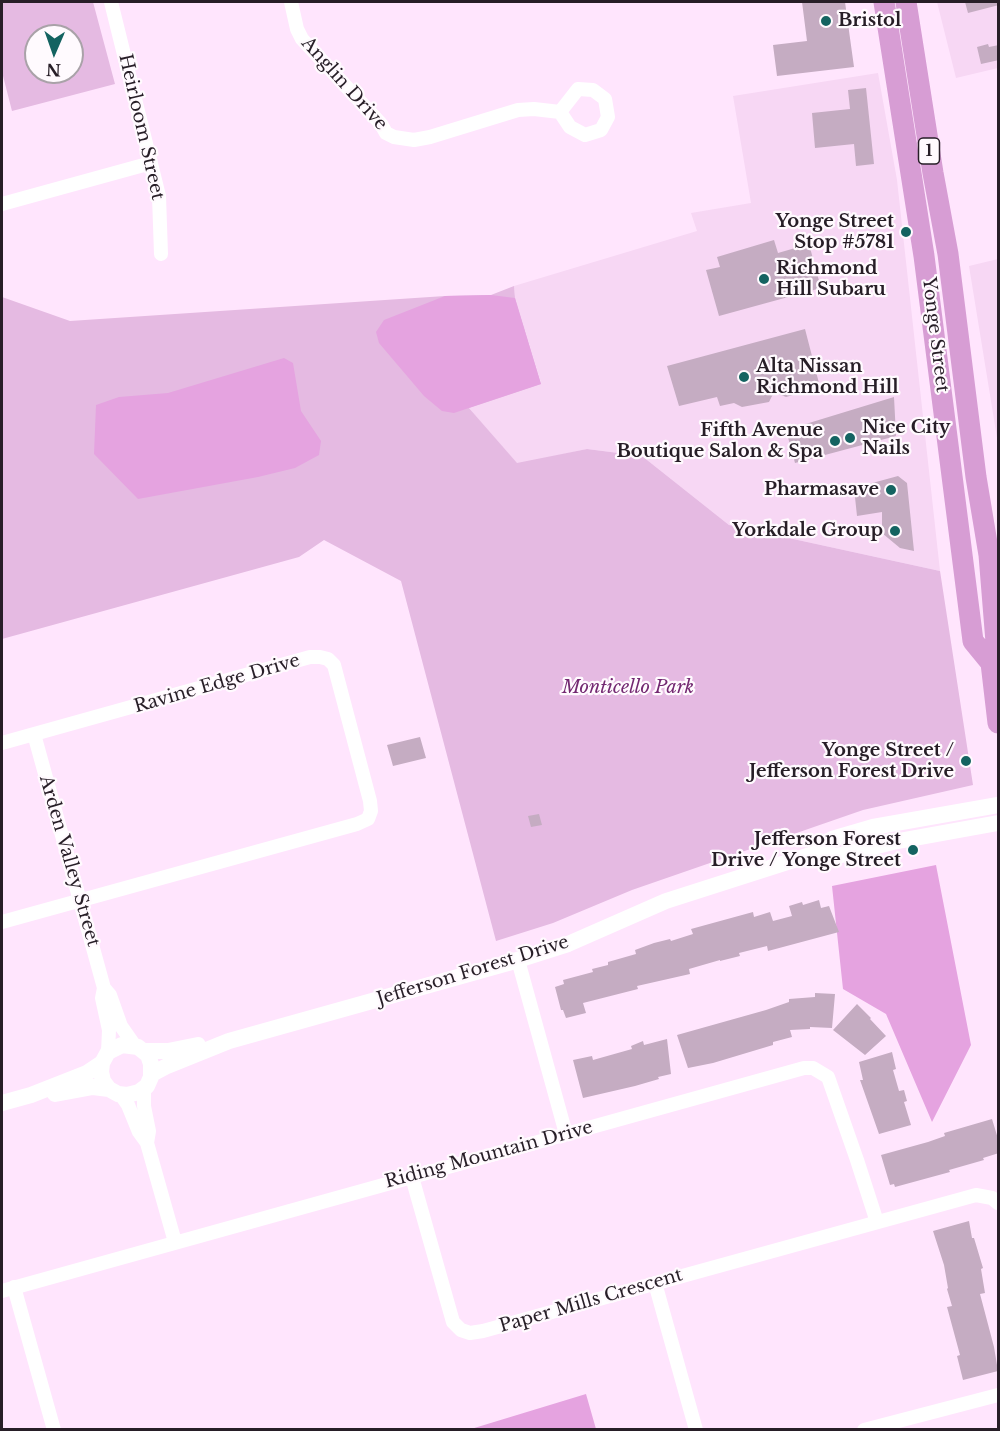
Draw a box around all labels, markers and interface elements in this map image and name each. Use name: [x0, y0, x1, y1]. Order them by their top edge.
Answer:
place label: Bristol: [838, 10, 901, 32]
marker: Bristol: [819, 14, 833, 28]
north arrow: [24, 24, 84, 84]
street label: Anglin Drive: [296, 33, 392, 135]
street label: Heirloom Street: [114, 52, 168, 202]
text: N: [46, 60, 61, 80]
road number: 1: [918, 138, 940, 164]
place label: Yonge Street Stop #5781: [775, 211, 894, 254]
marker: Yonge Street Stop #5781: [899, 225, 913, 239]
place label: Richmond Hill Subaru: [776, 258, 886, 300]
marker: Richmond Hill Subaru: [757, 272, 771, 286]
street label: Yonge Street: [917, 276, 953, 394]
place label: Alta Nissan Richmond Hill: [756, 356, 899, 398]
marker: Alta Nissan Richmond Hill: [737, 370, 751, 384]
place label: Nice City Nails: [862, 417, 950, 460]
place label: Fifth Avenue Boutique Salon & Spa: [617, 420, 823, 462]
marker: Nice City Nails: [843, 431, 857, 445]
marker: Fifth Avenue Boutique Salon & Spa: [828, 434, 842, 448]
place label: Pharmasave: [764, 479, 879, 501]
marker: Pharmasave: [884, 483, 898, 497]
place label: Yorkdale Group: [732, 520, 883, 542]
marker: Yorkdale Group: [888, 524, 902, 538]
street label: Ravine Edge Drive: [132, 650, 302, 718]
park label: Monticello Park: [562, 677, 694, 699]
place label: Yonge Street / Jefferson Forest Drive: [749, 740, 954, 783]
marker: Yonge Street / Jefferson Forest Drive: [959, 754, 973, 768]
street label: Arden Valley Street: [34, 773, 104, 949]
place label: Jefferson Forest Drive / Yonge Street: [711, 829, 901, 872]
marker: Jefferson Forest Drive / Yonge Street: [906, 843, 920, 857]
street label: Jefferson Forest Drive: [374, 931, 572, 1011]
street label: Riding Mountain Drive: [383, 1117, 595, 1193]
street label: Paper Mills Crescent: [497, 1264, 685, 1338]

